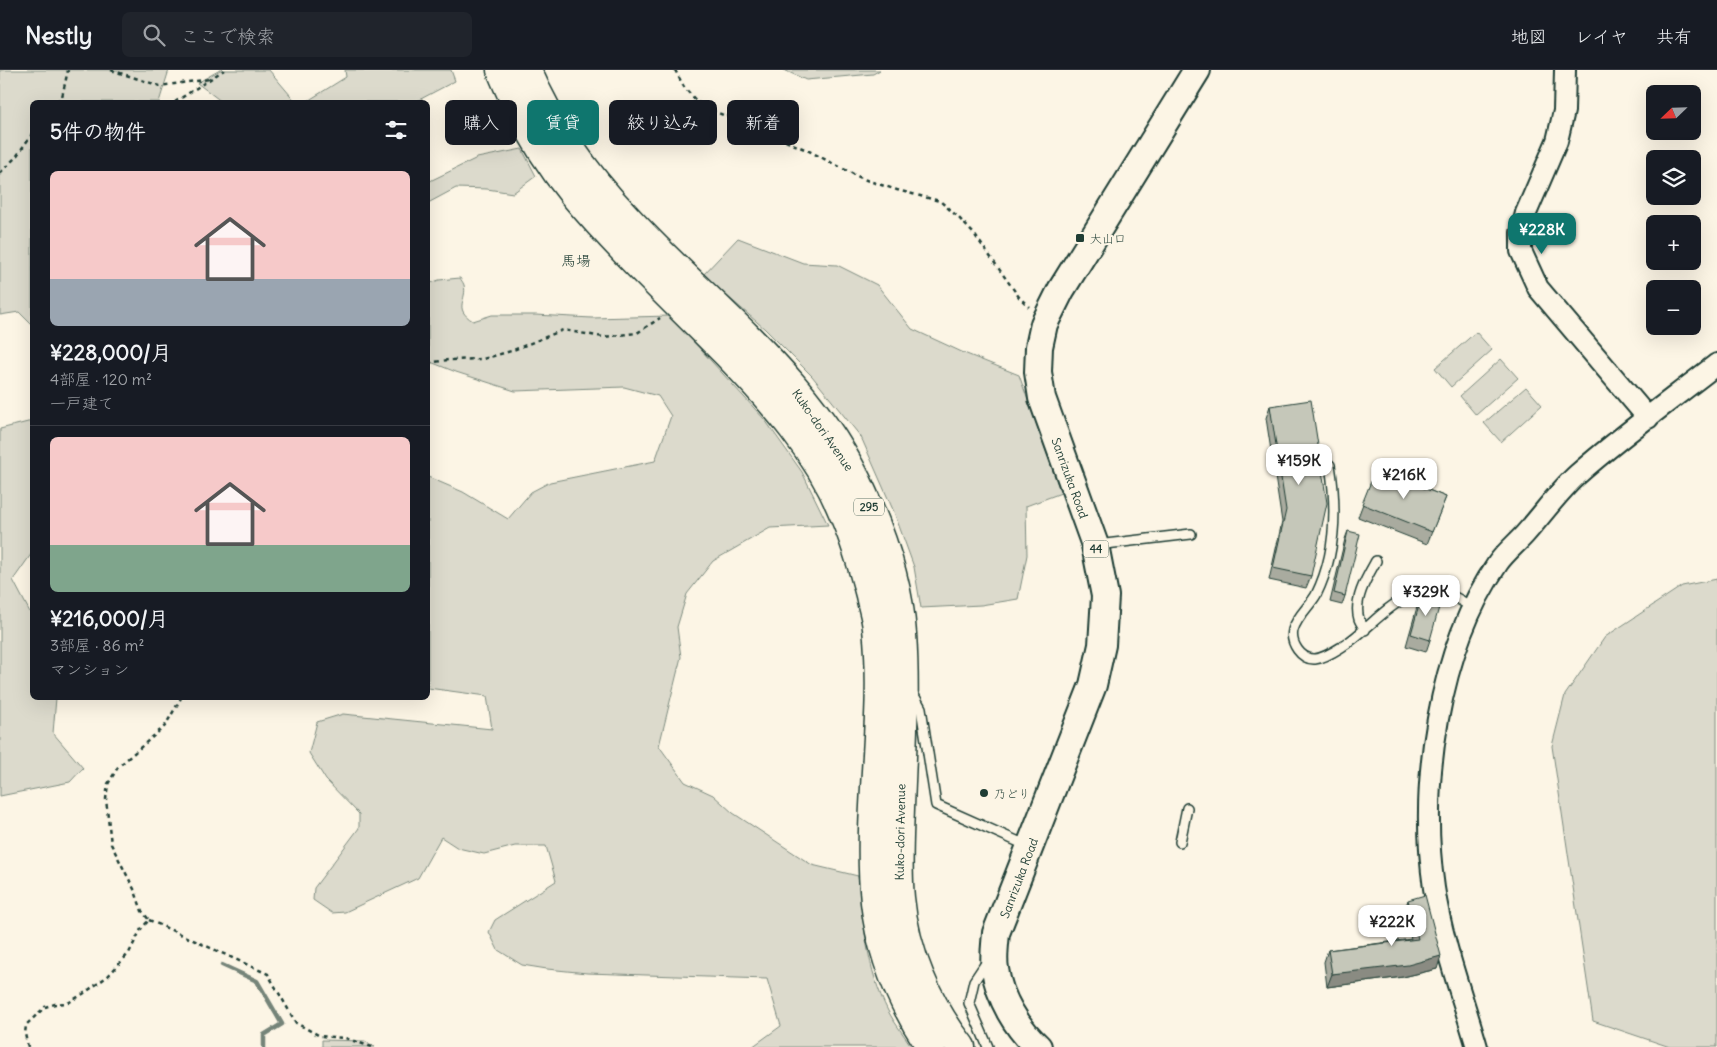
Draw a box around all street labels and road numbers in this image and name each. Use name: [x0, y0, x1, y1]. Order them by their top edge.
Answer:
street label: Kuko-dori Avenue: [789, 386, 857, 474]
street label: Sanrizuka Road: [1048, 436, 1092, 520]
road number: 295: [854, 498, 884, 516]
road number: 44: [1084, 540, 1108, 558]
street label: Kuko-dori Avenue: [892, 784, 908, 880]
street label: Sanrizuka Road: [997, 836, 1041, 920]

